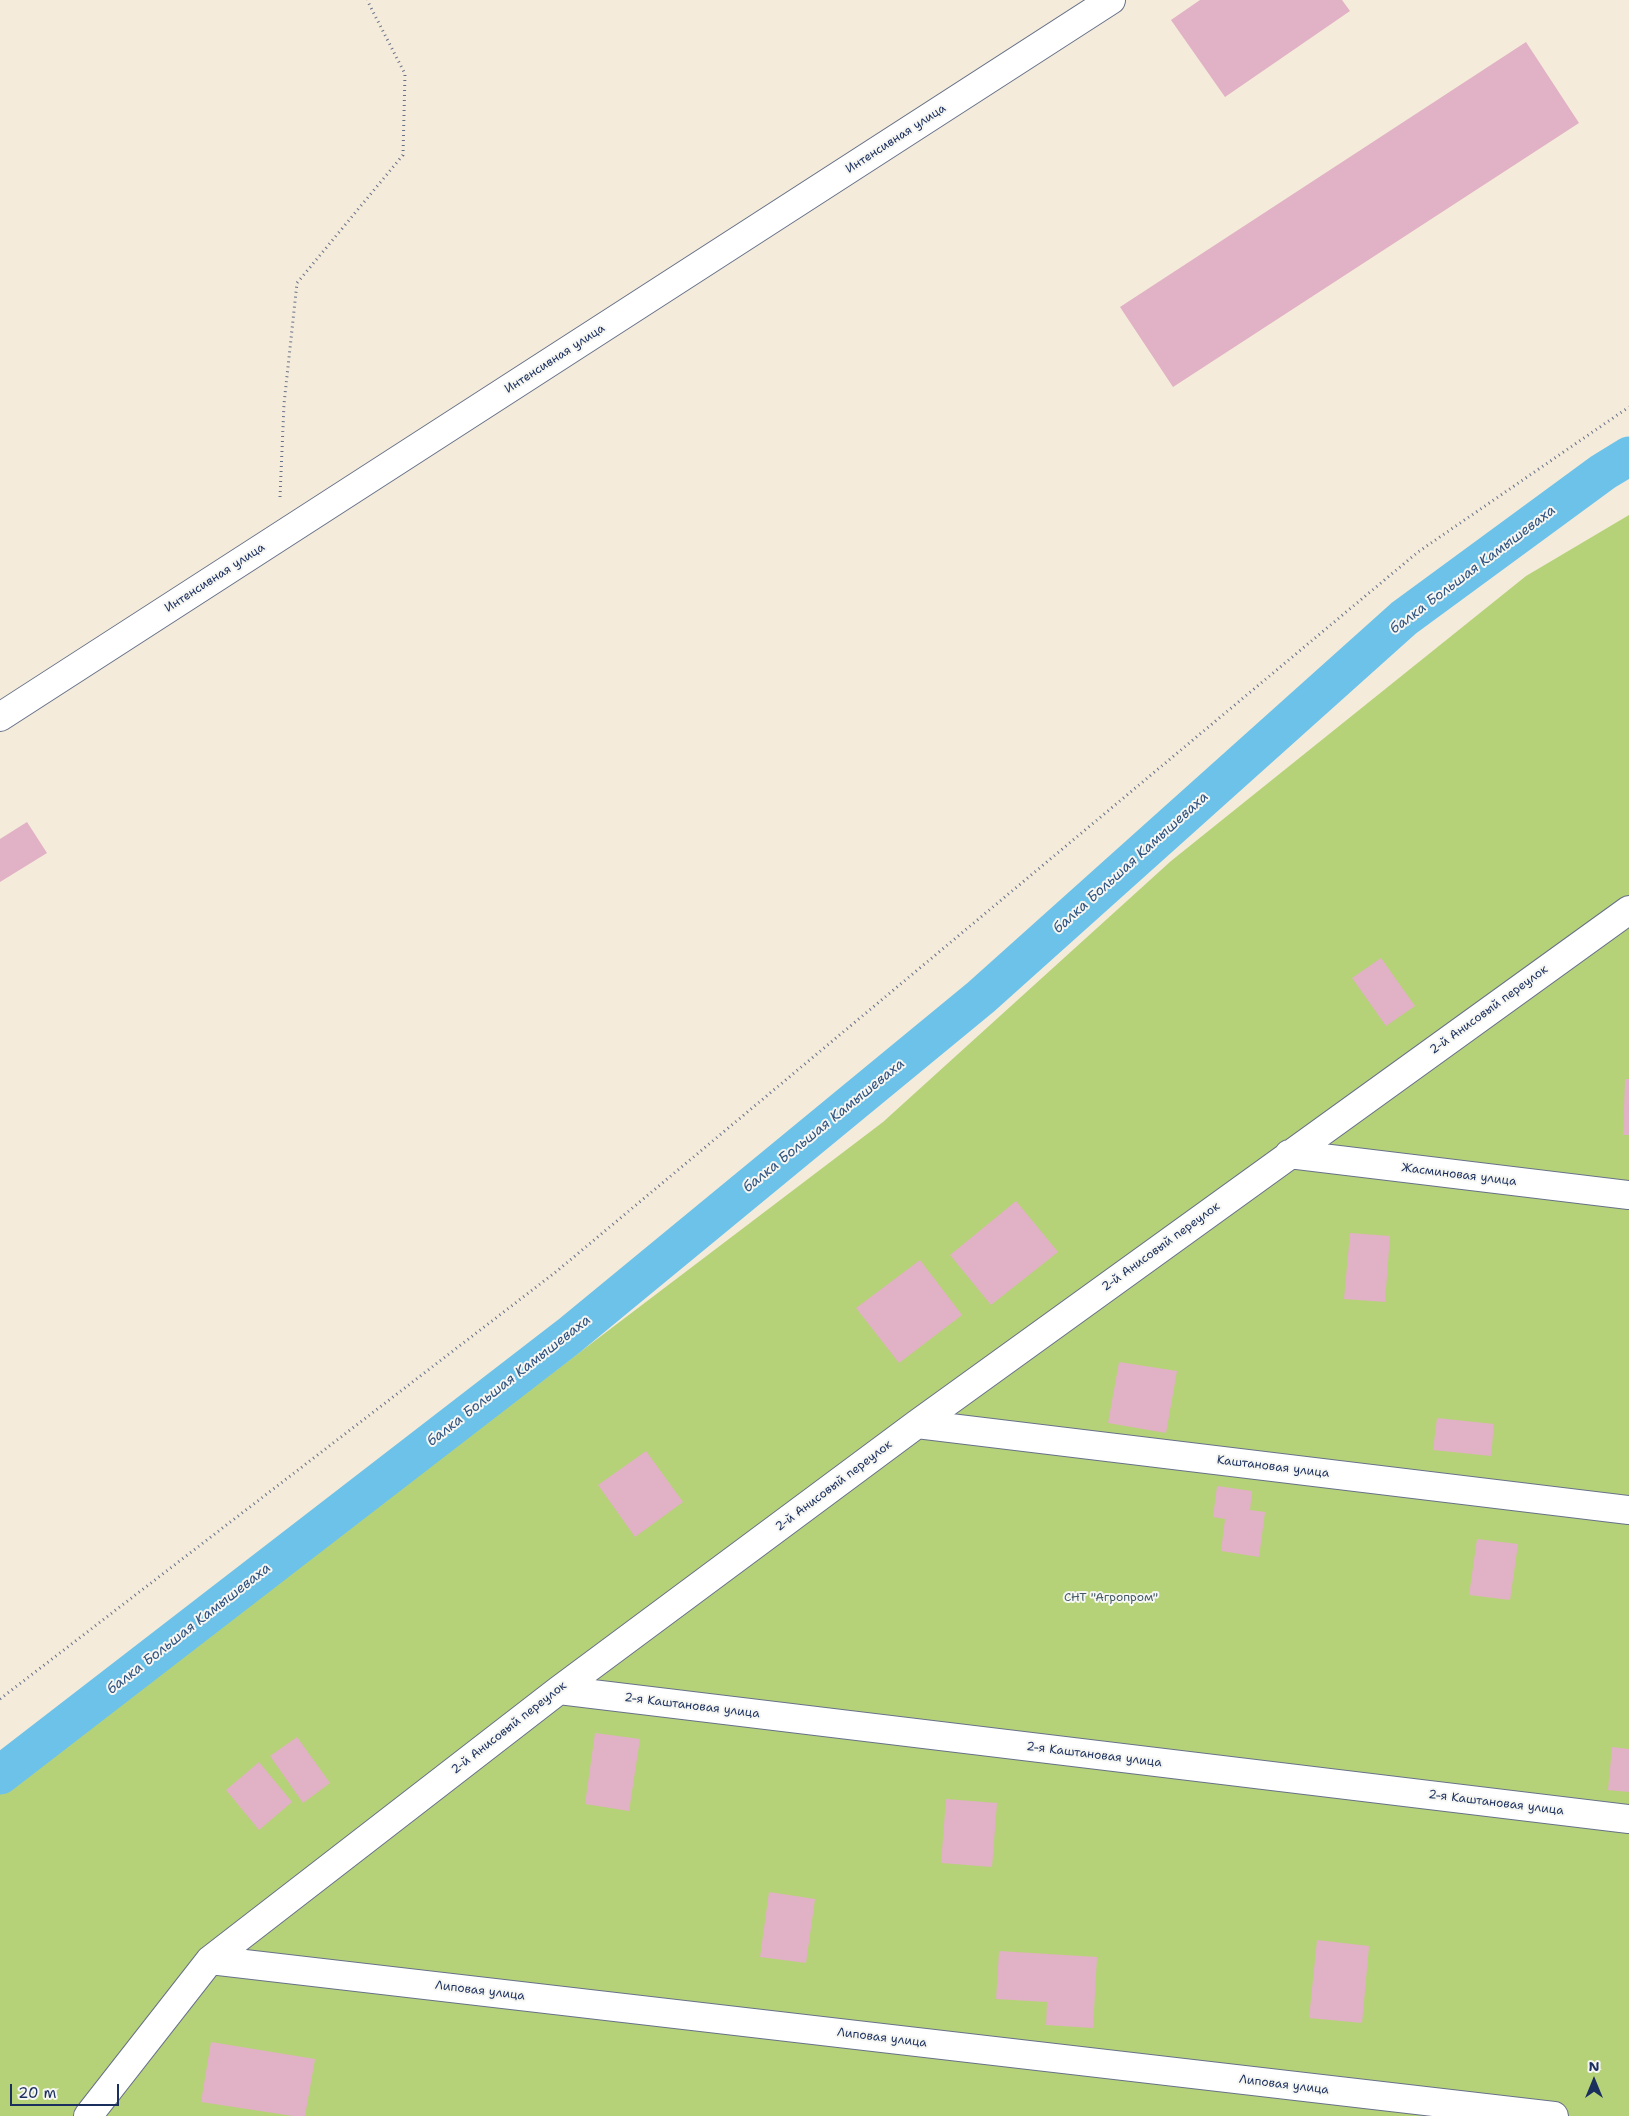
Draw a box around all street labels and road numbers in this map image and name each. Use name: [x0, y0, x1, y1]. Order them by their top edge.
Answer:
street label: Интенсивная улица: [843, 101, 949, 177]
street label: Интенсивная улица: [502, 321, 608, 397]
street label: Интенсивная улица: [162, 540, 268, 616]
street label: 2-й Анисовый переулок: [1427, 962, 1551, 1058]
street label: Жасминовая улица: [1401, 1161, 1517, 1189]
street label: 2-й Анисовый переулок: [1099, 1199, 1223, 1295]
street label: 2-й Анисовый переулок: [773, 1437, 895, 1535]
street label: Каштановая улица: [1216, 1453, 1330, 1481]
street label: 2-й Анисовый переулок: [449, 1679, 569, 1777]
street label: 2-я Каштановая улица: [623, 1691, 761, 1721]
street label: 2-я Каштановая улица: [1025, 1740, 1163, 1770]
street label: 2-я Каштановая улица: [1427, 1788, 1565, 1818]
street label: Липовая улица: [434, 1978, 526, 2004]
street label: Липовая улица: [836, 2025, 928, 2051]
street label: Липовая улица: [1238, 2072, 1330, 2098]

